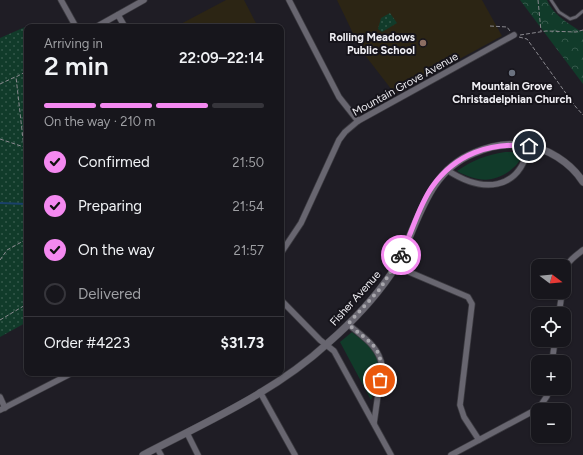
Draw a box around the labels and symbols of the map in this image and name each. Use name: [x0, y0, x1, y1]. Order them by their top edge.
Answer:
place label: Rolling Meadows Public School: [329, 31, 415, 57]
marker: Rolling Meadows Public School: [418, 38, 428, 48]
street label: Mountain Grove Avenue: [350, 50, 460, 119]
marker: Mountain Grove Christadelphian Church: [507, 68, 517, 78]
place label: Mountain Grove Christadelphian Church: [452, 80, 572, 106]
pin: [512, 129, 546, 163]
courier: [381, 235, 421, 275]
north arrow: [531, 259, 571, 299]
street label: Fisher Avenue: [327, 268, 383, 328]
pin: [363, 363, 397, 397]

